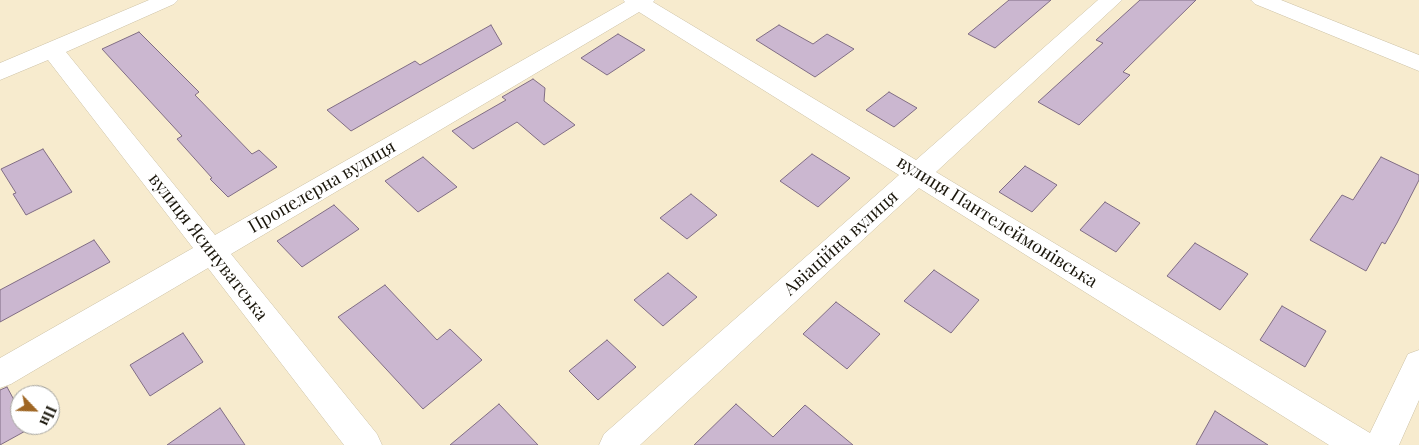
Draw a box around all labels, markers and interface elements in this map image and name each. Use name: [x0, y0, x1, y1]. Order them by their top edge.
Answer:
street label: Пропелерна вулиця: [245, 136, 399, 238]
street label: вулиця Пантелеймонівська: [893, 151, 1101, 293]
street label: вулиця Ясинуватська: [144, 169, 272, 325]
street label: Авіаційна вулиця: [779, 186, 903, 300]
north arrow: [10, 385, 60, 435]
text: Пн: [35, 403, 61, 429]

